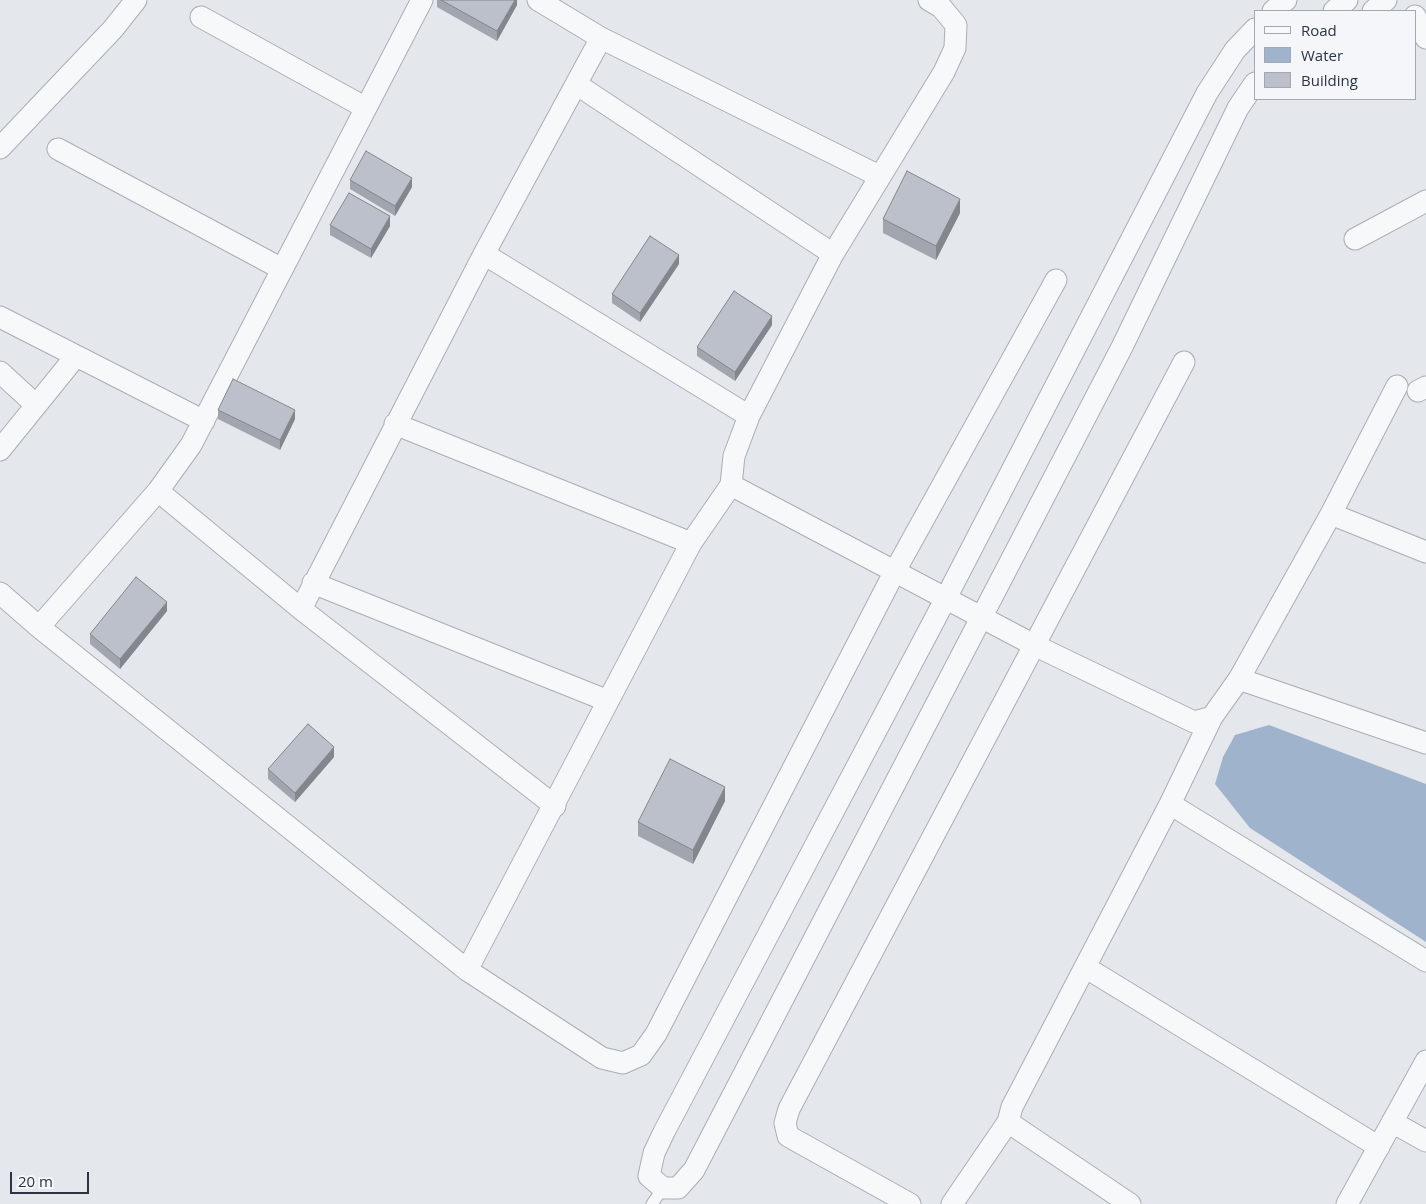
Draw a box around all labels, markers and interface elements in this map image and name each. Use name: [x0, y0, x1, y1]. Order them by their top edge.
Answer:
legend: [1254, 10, 1416, 100]
text: Road: [1301, 20, 1337, 40]
text: Water: [1301, 45, 1343, 65]
text: Building: [1301, 70, 1358, 90]
scale bar: [12, 1162, 91, 1194]
text: 20 m: [18, 1171, 53, 1191]

